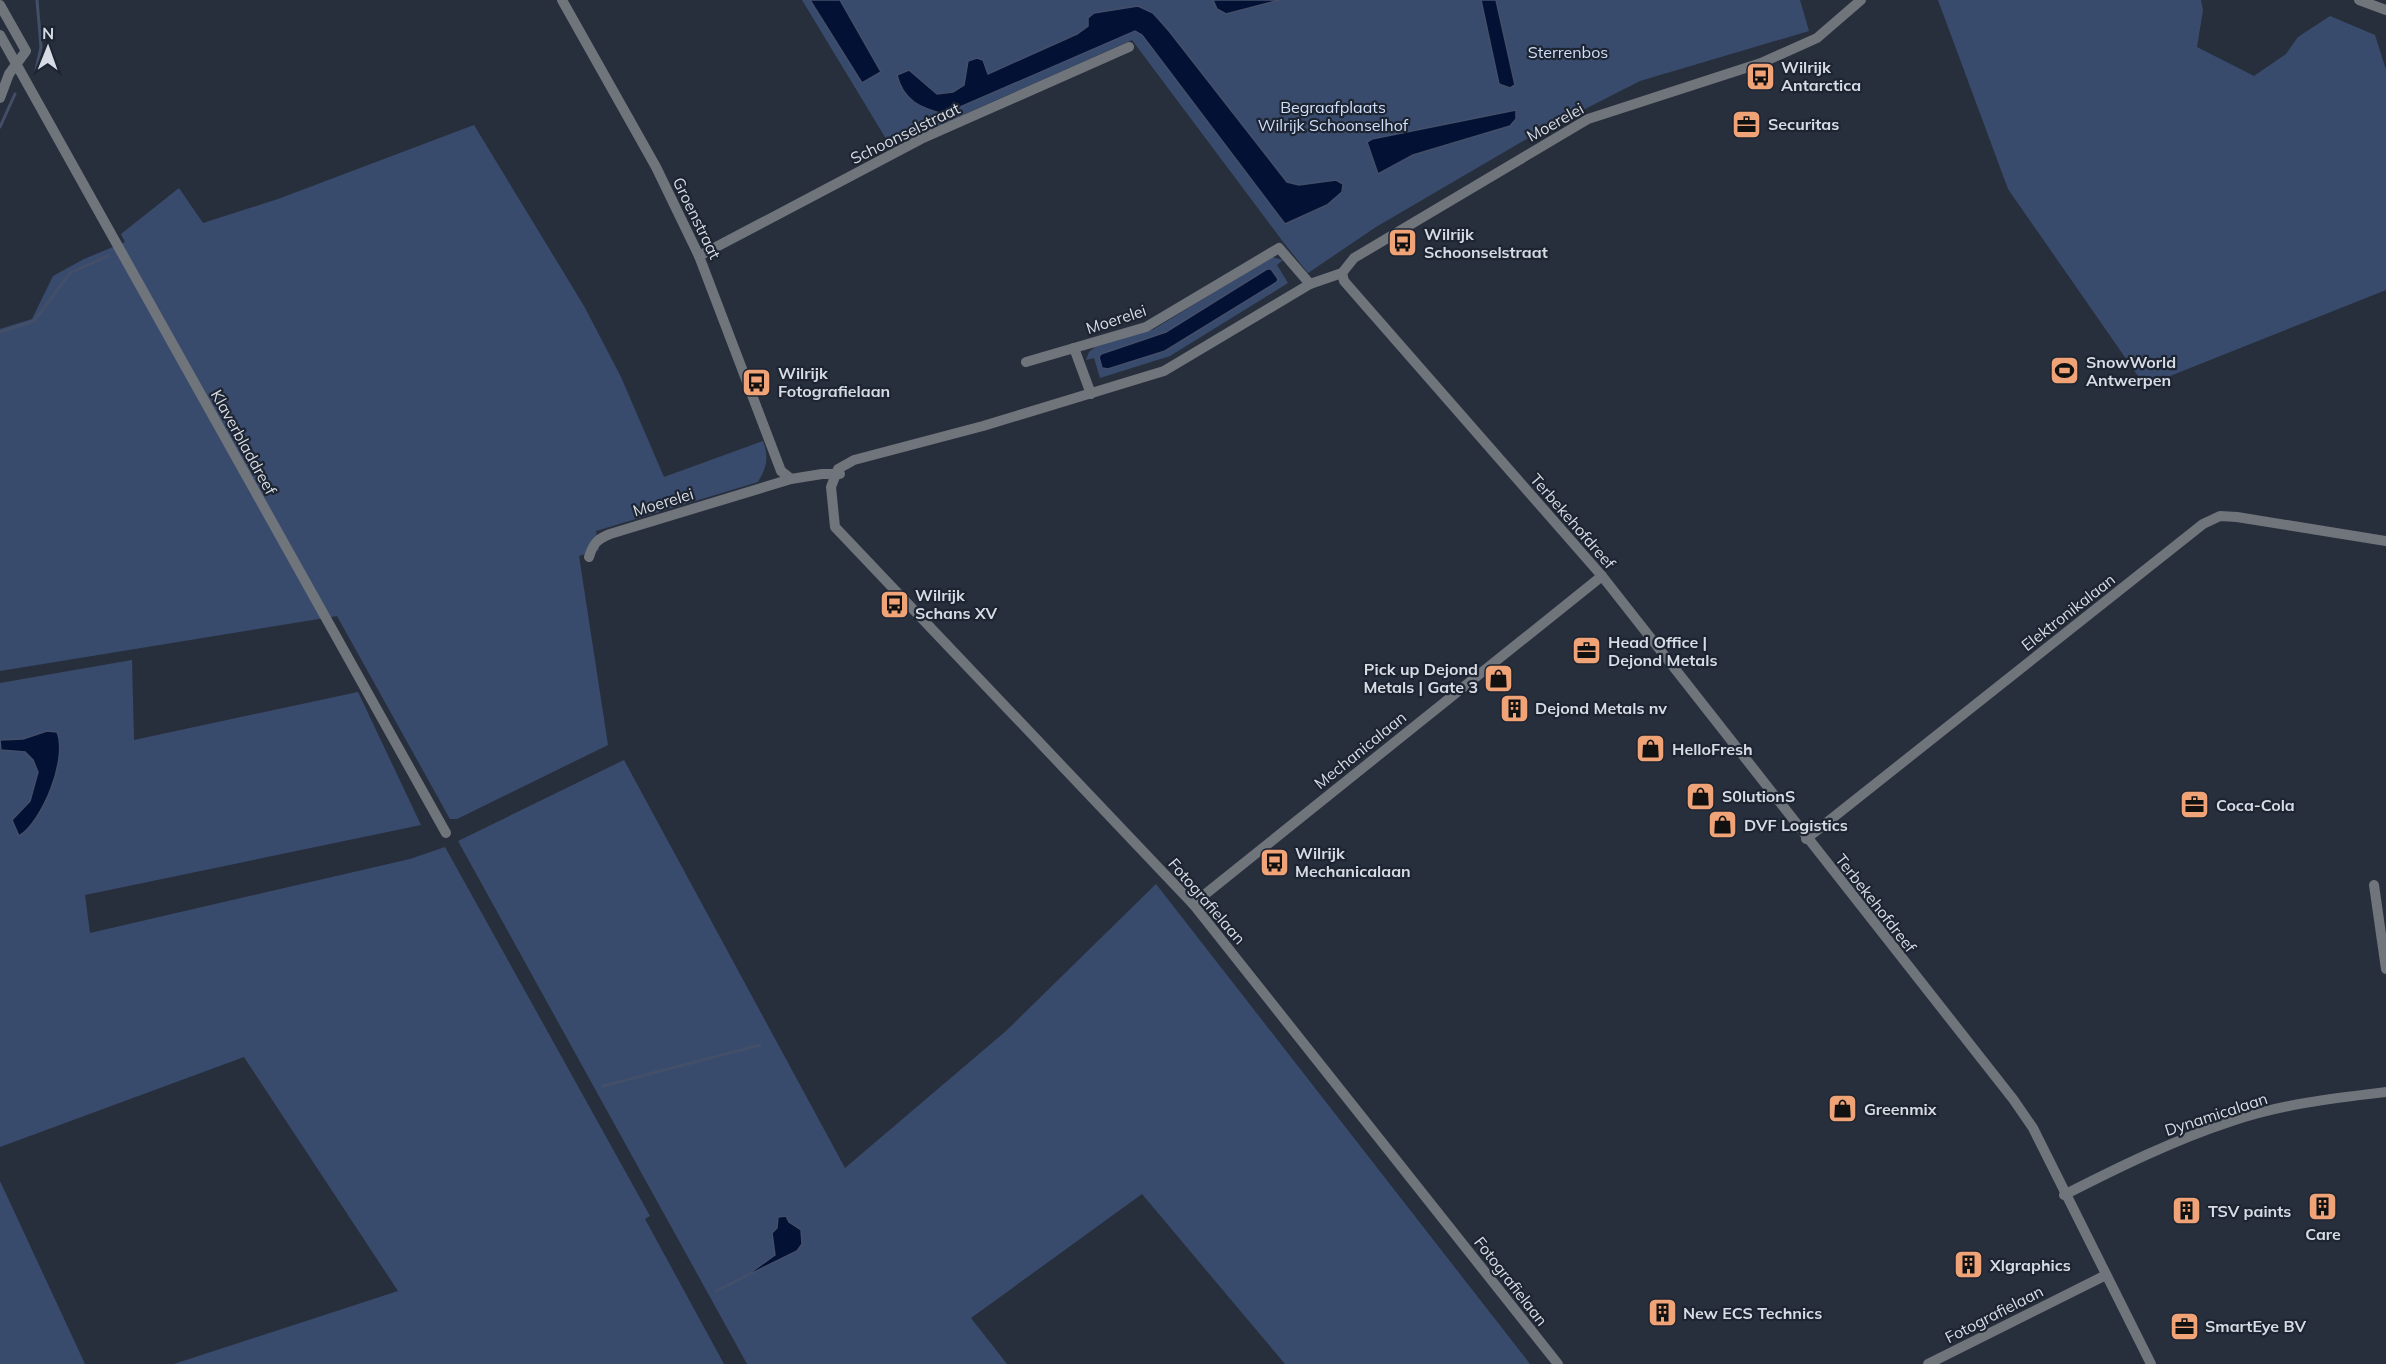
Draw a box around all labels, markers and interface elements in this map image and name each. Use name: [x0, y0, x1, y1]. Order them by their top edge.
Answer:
north arrow: [18, 18, 78, 78]
text: N: [42, 23, 54, 43]
park label: Sterrenbos: [1528, 42, 1608, 62]
place label: Wilrijk Antarctica: [1781, 57, 1861, 95]
bus stop icon: Wilrijk Antarctica: [1744, 60, 1776, 92]
park label: Begraafplaats Wilrijk Schoonselhof: [1258, 97, 1409, 135]
street label: Schoonselstraat: [847, 98, 963, 168]
street label: Moerelei: [1523, 98, 1587, 146]
office icon: Securitas: [1731, 108, 1763, 140]
place label: Securitas: [1768, 114, 1839, 134]
street label: Groenstraat: [669, 174, 726, 263]
place label: Wilrijk Schoonselstraat: [1424, 224, 1548, 262]
bus stop icon: Wilrijk Schoonselstraat: [1387, 227, 1419, 259]
street label: Moerelei: [1083, 300, 1149, 338]
place label: SnowWorld Antwerpen: [2086, 352, 2176, 390]
sports icon: SnowWorld Antwerpen: [2049, 355, 2081, 387]
place label: Wilrijk Fotografielaan: [778, 363, 890, 401]
bus stop icon: Wilrijk Fotografielaan: [741, 366, 773, 398]
street label: Klaverbladdreef: [207, 386, 281, 499]
street label: Terbekehofdreef: [1526, 469, 1620, 573]
street label: Moerelei: [630, 483, 696, 521]
street label: Elektronikalaan: [2017, 569, 2119, 655]
place label: Wilrijk Schans XV: [915, 585, 997, 623]
bus stop icon: Wilrijk Schans XV: [878, 588, 910, 620]
place label: Head Office | Dejond Metals: [1608, 632, 1717, 670]
office icon: Head Office | Dejond Metals: [1571, 635, 1603, 667]
place label: Pick up Dejond Metals | Gate 3: [1363, 659, 1478, 697]
shop icon: Pick up Dejond Metals | Gate 3: [1483, 662, 1515, 694]
building icon: Dejond Metals nv: [1498, 692, 1530, 724]
place label: Dejond Metals nv: [1535, 698, 1667, 718]
street label: Mechanicalaan: [1310, 707, 1410, 793]
shop icon: HelloFresh: [1635, 733, 1667, 765]
place label: HelloFresh: [1672, 739, 1753, 759]
shop icon: S0lutionS: [1685, 780, 1717, 812]
place label: S0lutionS: [1722, 786, 1795, 806]
office icon: Coca-Cola: [2179, 789, 2211, 821]
place label: Coca-Cola: [2216, 795, 2295, 815]
shop icon: DVF Logistics: [1707, 809, 1739, 841]
place label: DVF Logistics: [1744, 815, 1848, 835]
place label: Wilrijk Mechanicalaan: [1295, 843, 1411, 881]
bus stop icon: Wilrijk Mechanicalaan: [1258, 846, 1290, 878]
street label: Terbekehofdreef: [1831, 850, 1921, 957]
street label: Fotografielaan: [1164, 854, 1250, 948]
street label: Dynamicalaan: [2162, 1088, 2270, 1140]
shop icon: Greenmix: [1827, 1093, 1859, 1125]
place label: Greenmix: [1864, 1099, 1937, 1119]
building icon: Care: [2307, 1190, 2339, 1222]
building icon: TSV paints: [2171, 1195, 2203, 1227]
place label: TSV paints: [2208, 1201, 2291, 1221]
place label: Care: [2305, 1224, 2341, 1244]
street label: Fotografielaan: [1470, 1232, 1552, 1330]
building icon: Xlgraphics: [1953, 1249, 1985, 1281]
place label: Xlgraphics: [1989, 1255, 2071, 1275]
street label: Fotografielaan: [1941, 1281, 2047, 1347]
building icon: New ECS Technics: [1646, 1297, 1678, 1329]
place label: New ECS Technics: [1683, 1303, 1822, 1323]
office icon: SmartEye BV: [2168, 1310, 2200, 1342]
place label: SmartEye BV: [2205, 1316, 2306, 1336]

